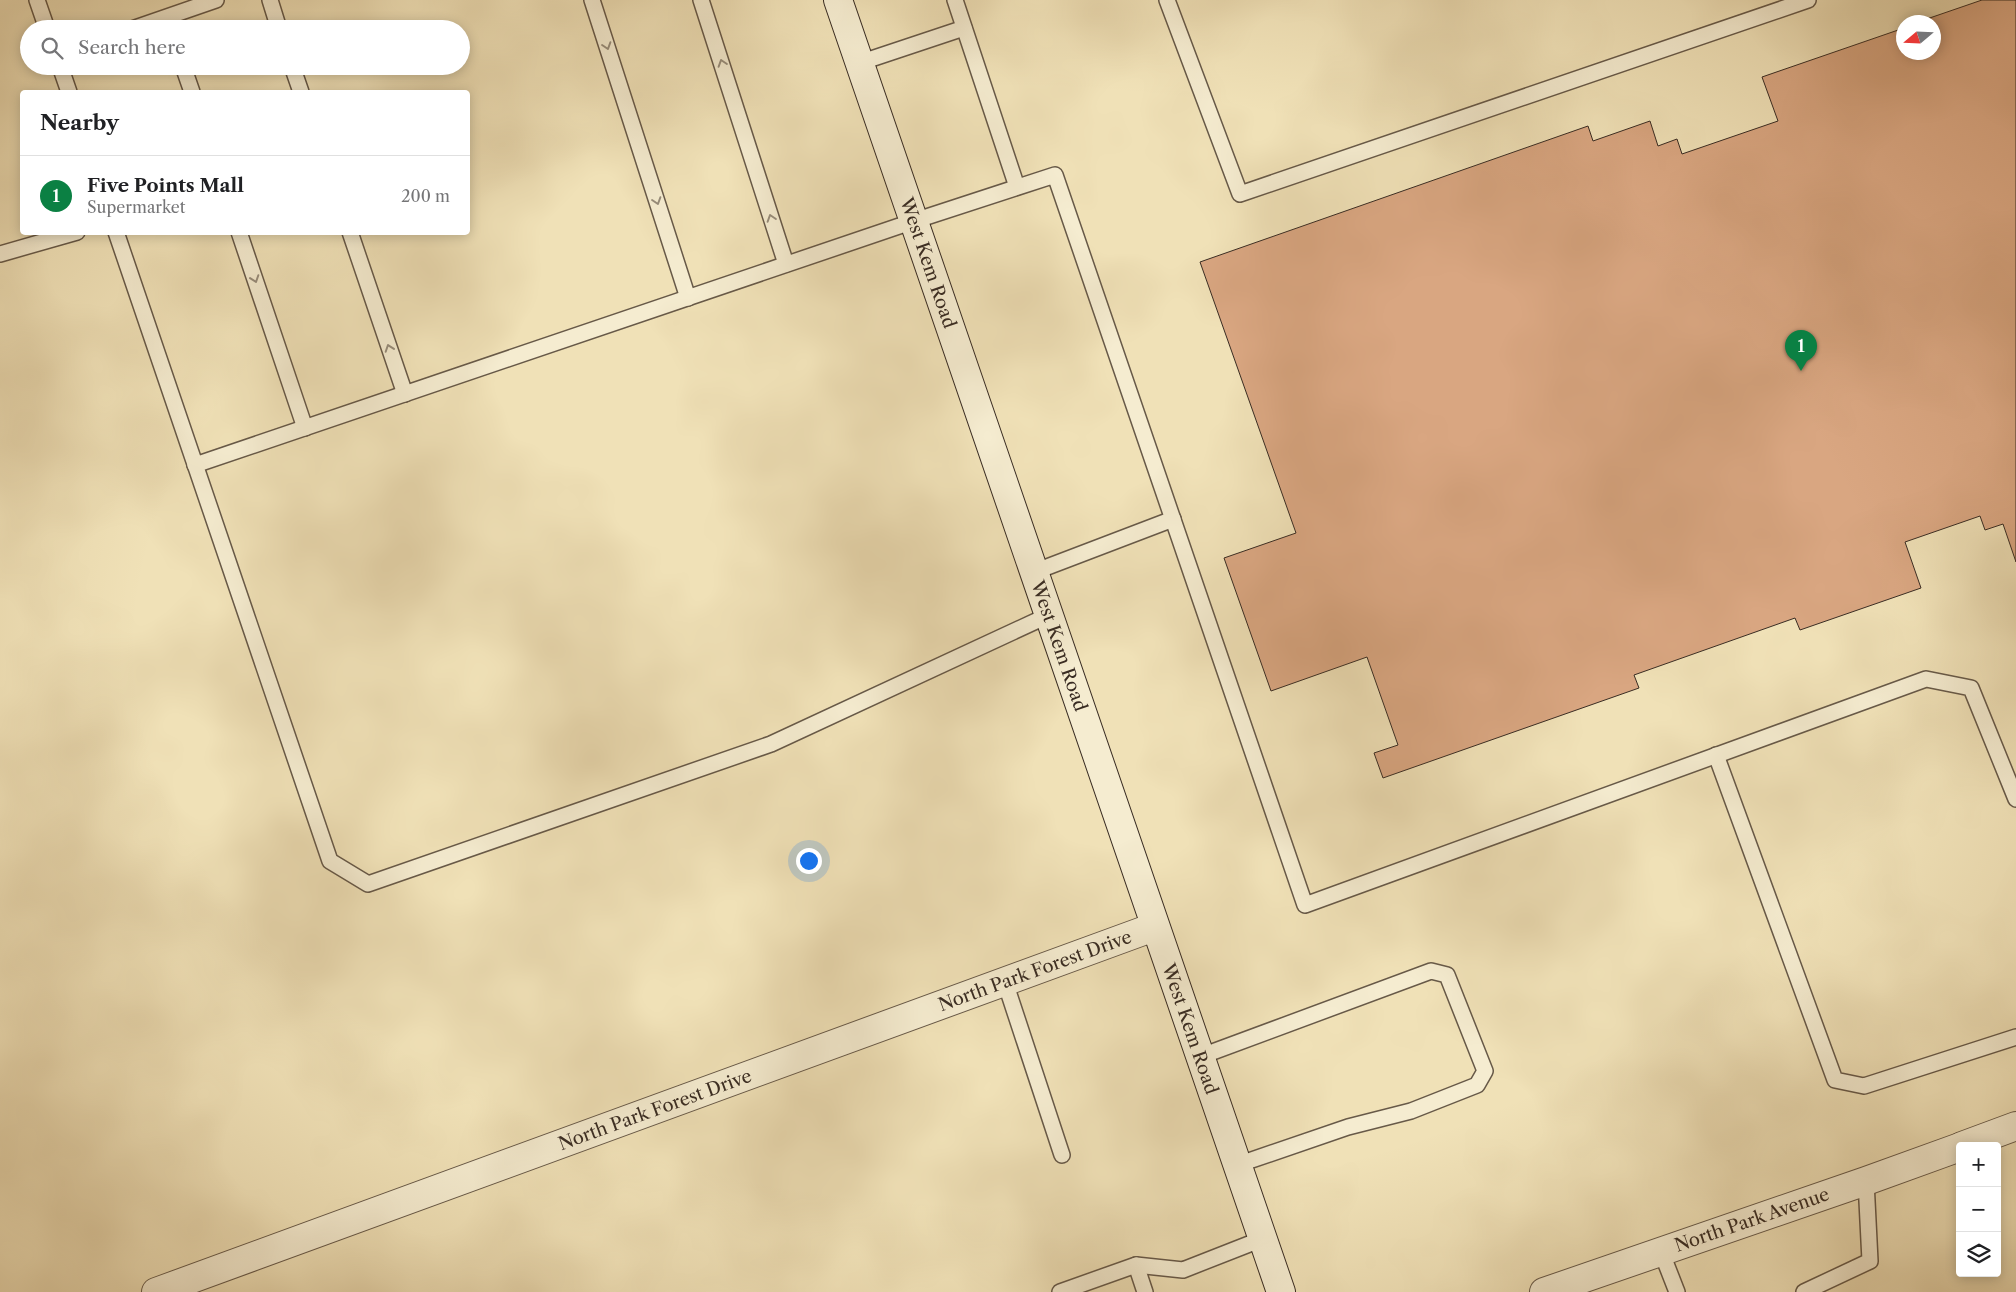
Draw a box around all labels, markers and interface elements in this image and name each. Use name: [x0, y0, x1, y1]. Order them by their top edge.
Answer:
north arrow: [1896, 15, 1941, 60]
search box: [20, 20, 470, 75]
icon: search: [38, 34, 66, 62]
text: Search here: [78, 36, 186, 59]
one-way arrow: [602, 42, 612, 50]
one-way arrow: [717, 59, 727, 68]
text: Nearby: [40, 110, 119, 135]
text: Five Points Mall: [87, 174, 244, 197]
text: 1: [52, 186, 60, 206]
text: 200 m: [401, 186, 450, 206]
street label: West Kem Road: [895, 194, 961, 331]
one-way arrow: [651, 196, 661, 205]
text: Supermarket: [87, 197, 185, 217]
one-way arrow: [767, 214, 777, 223]
one-way arrow: [249, 274, 259, 282]
pin: 1: [1785, 330, 1817, 371]
one-way arrow: [385, 344, 395, 353]
street label: West Kem Road: [1026, 577, 1092, 714]
your location: [796, 848, 822, 874]
street label: North Park Forest Drive: [935, 926, 1135, 1016]
street label: West Kem Road: [1157, 960, 1223, 1097]
street label: North Park Forest Drive: [555, 1065, 755, 1155]
map controls: [1956, 1142, 2001, 1277]
button: +: [1956, 1142, 2001, 1187]
street label: North Park Avenue: [1672, 1183, 1832, 1257]
button: −: [1956, 1187, 2001, 1232]
button: layers: [1956, 1232, 2001, 1277]

